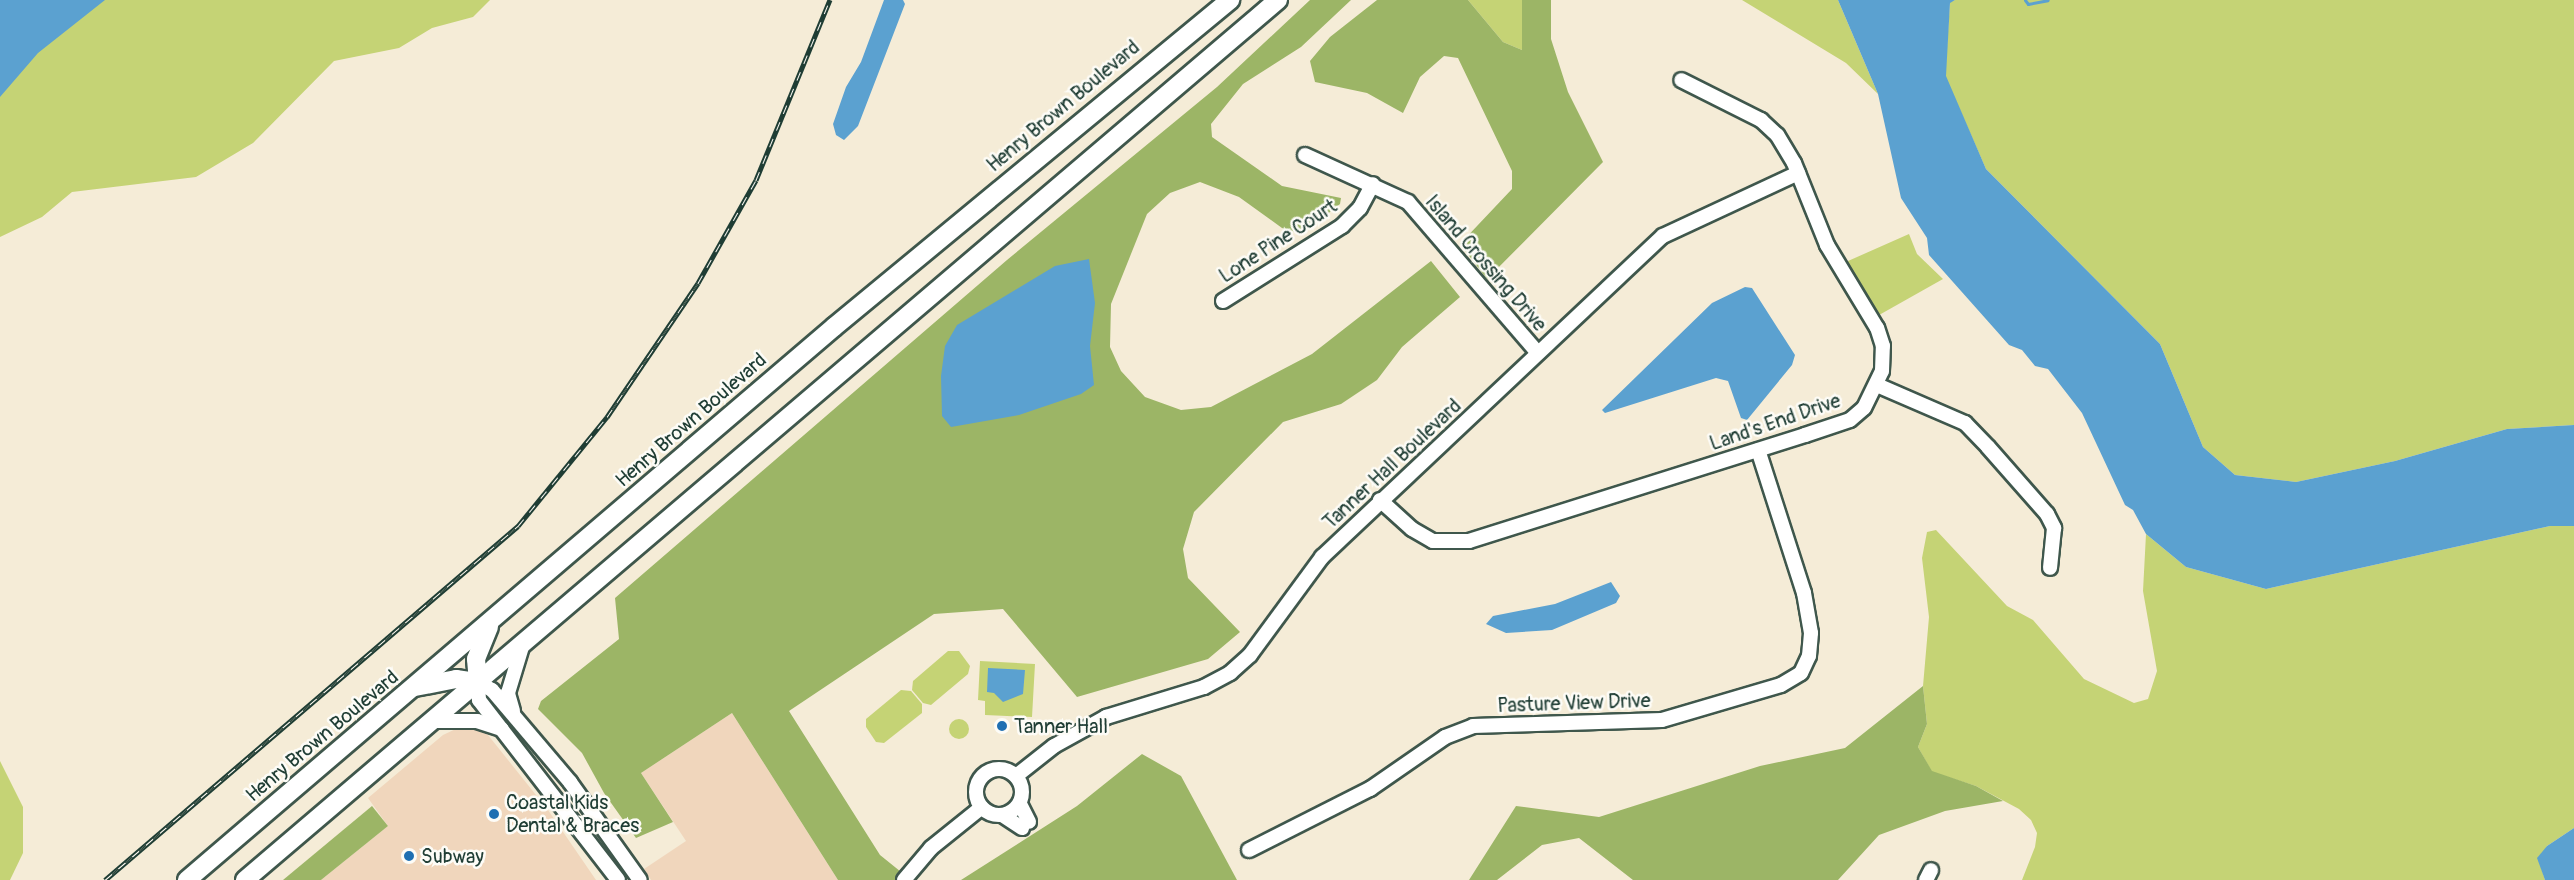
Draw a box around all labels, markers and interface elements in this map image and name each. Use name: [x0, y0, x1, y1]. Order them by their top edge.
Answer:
street label: Henry Brown Boulevard: [982, 35, 1144, 177]
street label: Island Crossing Drive: [1420, 190, 1552, 336]
street label: Lone Pine Court: [1215, 194, 1341, 288]
street label: Henry Brown Boulevard: [611, 348, 771, 492]
street label: Land's End Drive: [1706, 388, 1844, 456]
street label: Tanner Hall Boulevard: [1318, 394, 1466, 534]
street label: Henry Brown Boulevard: [241, 665, 403, 807]
street label: Pasture View Drive: [1497, 688, 1651, 718]
place label: Tanner Hall: [1014, 714, 1108, 738]
marker: Tanner Hall: [995, 719, 1009, 733]
place label: Coastal Kids Dental & Braces: [506, 790, 639, 837]
marker: Coastal Kids Dental & Braces: [487, 807, 501, 821]
place label: Subway: [421, 844, 484, 868]
marker: Subway: [402, 849, 416, 863]

